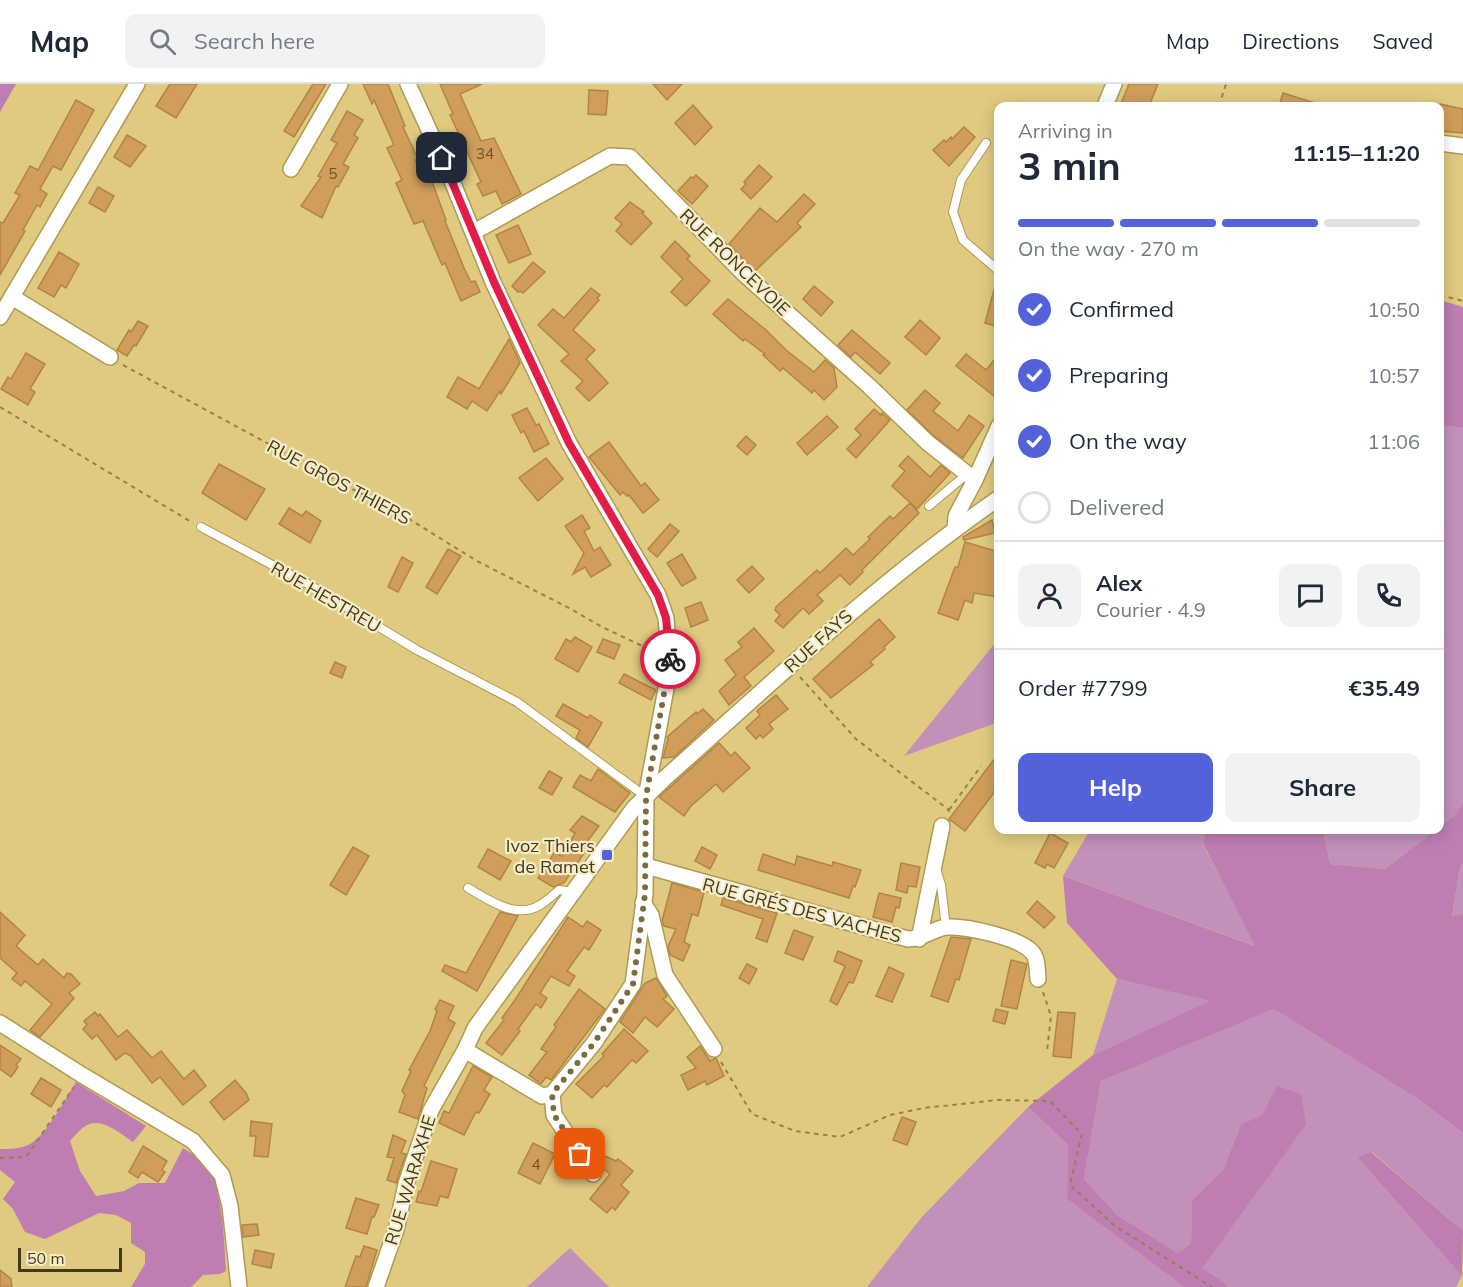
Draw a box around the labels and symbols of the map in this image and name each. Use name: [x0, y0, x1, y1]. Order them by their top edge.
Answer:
pin: [416, 132, 467, 183]
house number: 34: [476, 144, 494, 163]
house number: 5: [328, 164, 338, 183]
street label: RUE RONCEVOIE: [675, 203, 795, 321]
street label: RUE GROS THIERS: [263, 434, 415, 530]
street label: RUE HESTREU: [267, 556, 385, 638]
street label: RUE FAYS: [779, 604, 857, 678]
courier: [640, 629, 700, 689]
place label: Ivoz Thiers de Ramet: [506, 834, 595, 878]
marker: Ivoz Thiers de Ramet: [600, 848, 614, 862]
street label: RUE GRÉS DES VACHES: [700, 872, 904, 948]
street label: RUE WARAXHE: [379, 1112, 441, 1248]
pin: [554, 1128, 605, 1179]
house number: 4: [531, 1155, 541, 1174]
scale bar: [18, 1245, 122, 1272]

